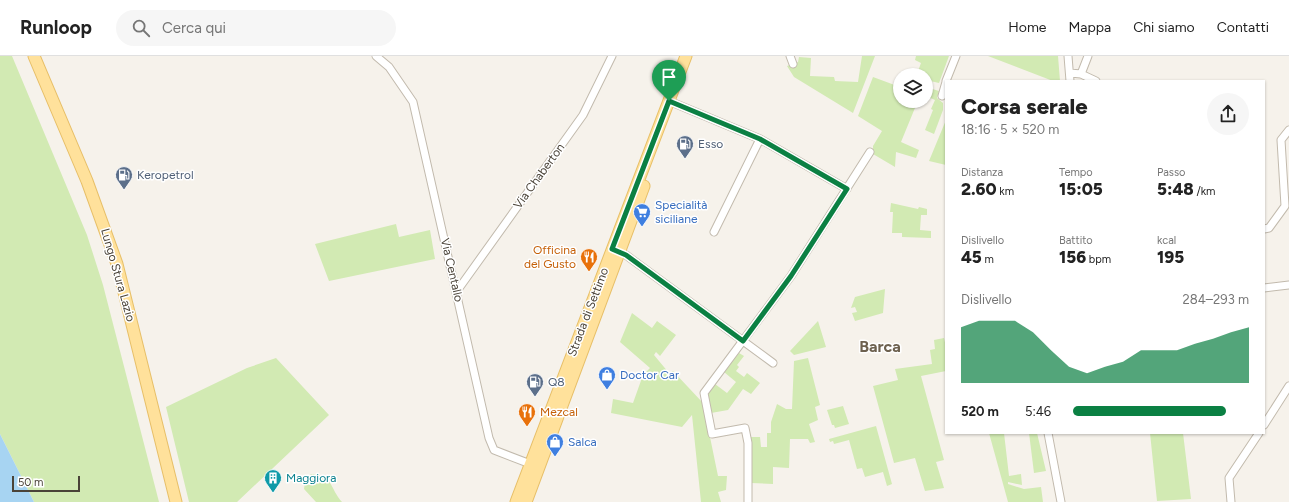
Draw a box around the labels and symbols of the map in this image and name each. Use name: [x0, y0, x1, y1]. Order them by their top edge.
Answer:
pin: [652, 60, 686, 101]
fuel station icon: Esso: [675, 134, 695, 159]
place label: Esso: [698, 137, 723, 151]
street label: Via Chaberton: [511, 140, 568, 211]
fuel station icon: Keropetrol: [114, 165, 134, 190]
place label: Keropetrol: [137, 168, 194, 182]
place label: Specialità siciliane: [655, 198, 707, 226]
supermarket icon: Specialità siciliane: [632, 202, 652, 227]
street label: Lungo Stura Lazio: [98, 227, 138, 323]
street label: Via Centallo: [438, 237, 466, 303]
place label: Officina del Gusto: [524, 243, 576, 271]
restaurant icon: Officina del Gusto: [579, 247, 599, 272]
street label: Strada di Settimo: [565, 266, 611, 358]
district label: Barca: [859, 337, 901, 356]
shop icon: Doctor Car: [597, 365, 617, 390]
place label: Doctor Car: [620, 368, 679, 382]
fuel station icon: Q8: [525, 372, 545, 397]
place label: Q8: [548, 375, 565, 389]
restaurant icon: Mezcal: [517, 402, 537, 427]
place label: Mezcal: [540, 405, 578, 419]
shop icon: Salca: [545, 432, 565, 457]
place label: Salca: [568, 435, 597, 449]
building icon: Maggiora: [263, 468, 283, 493]
place label: Maggiora: [286, 471, 336, 485]
scale bar: [12, 474, 80, 493]

